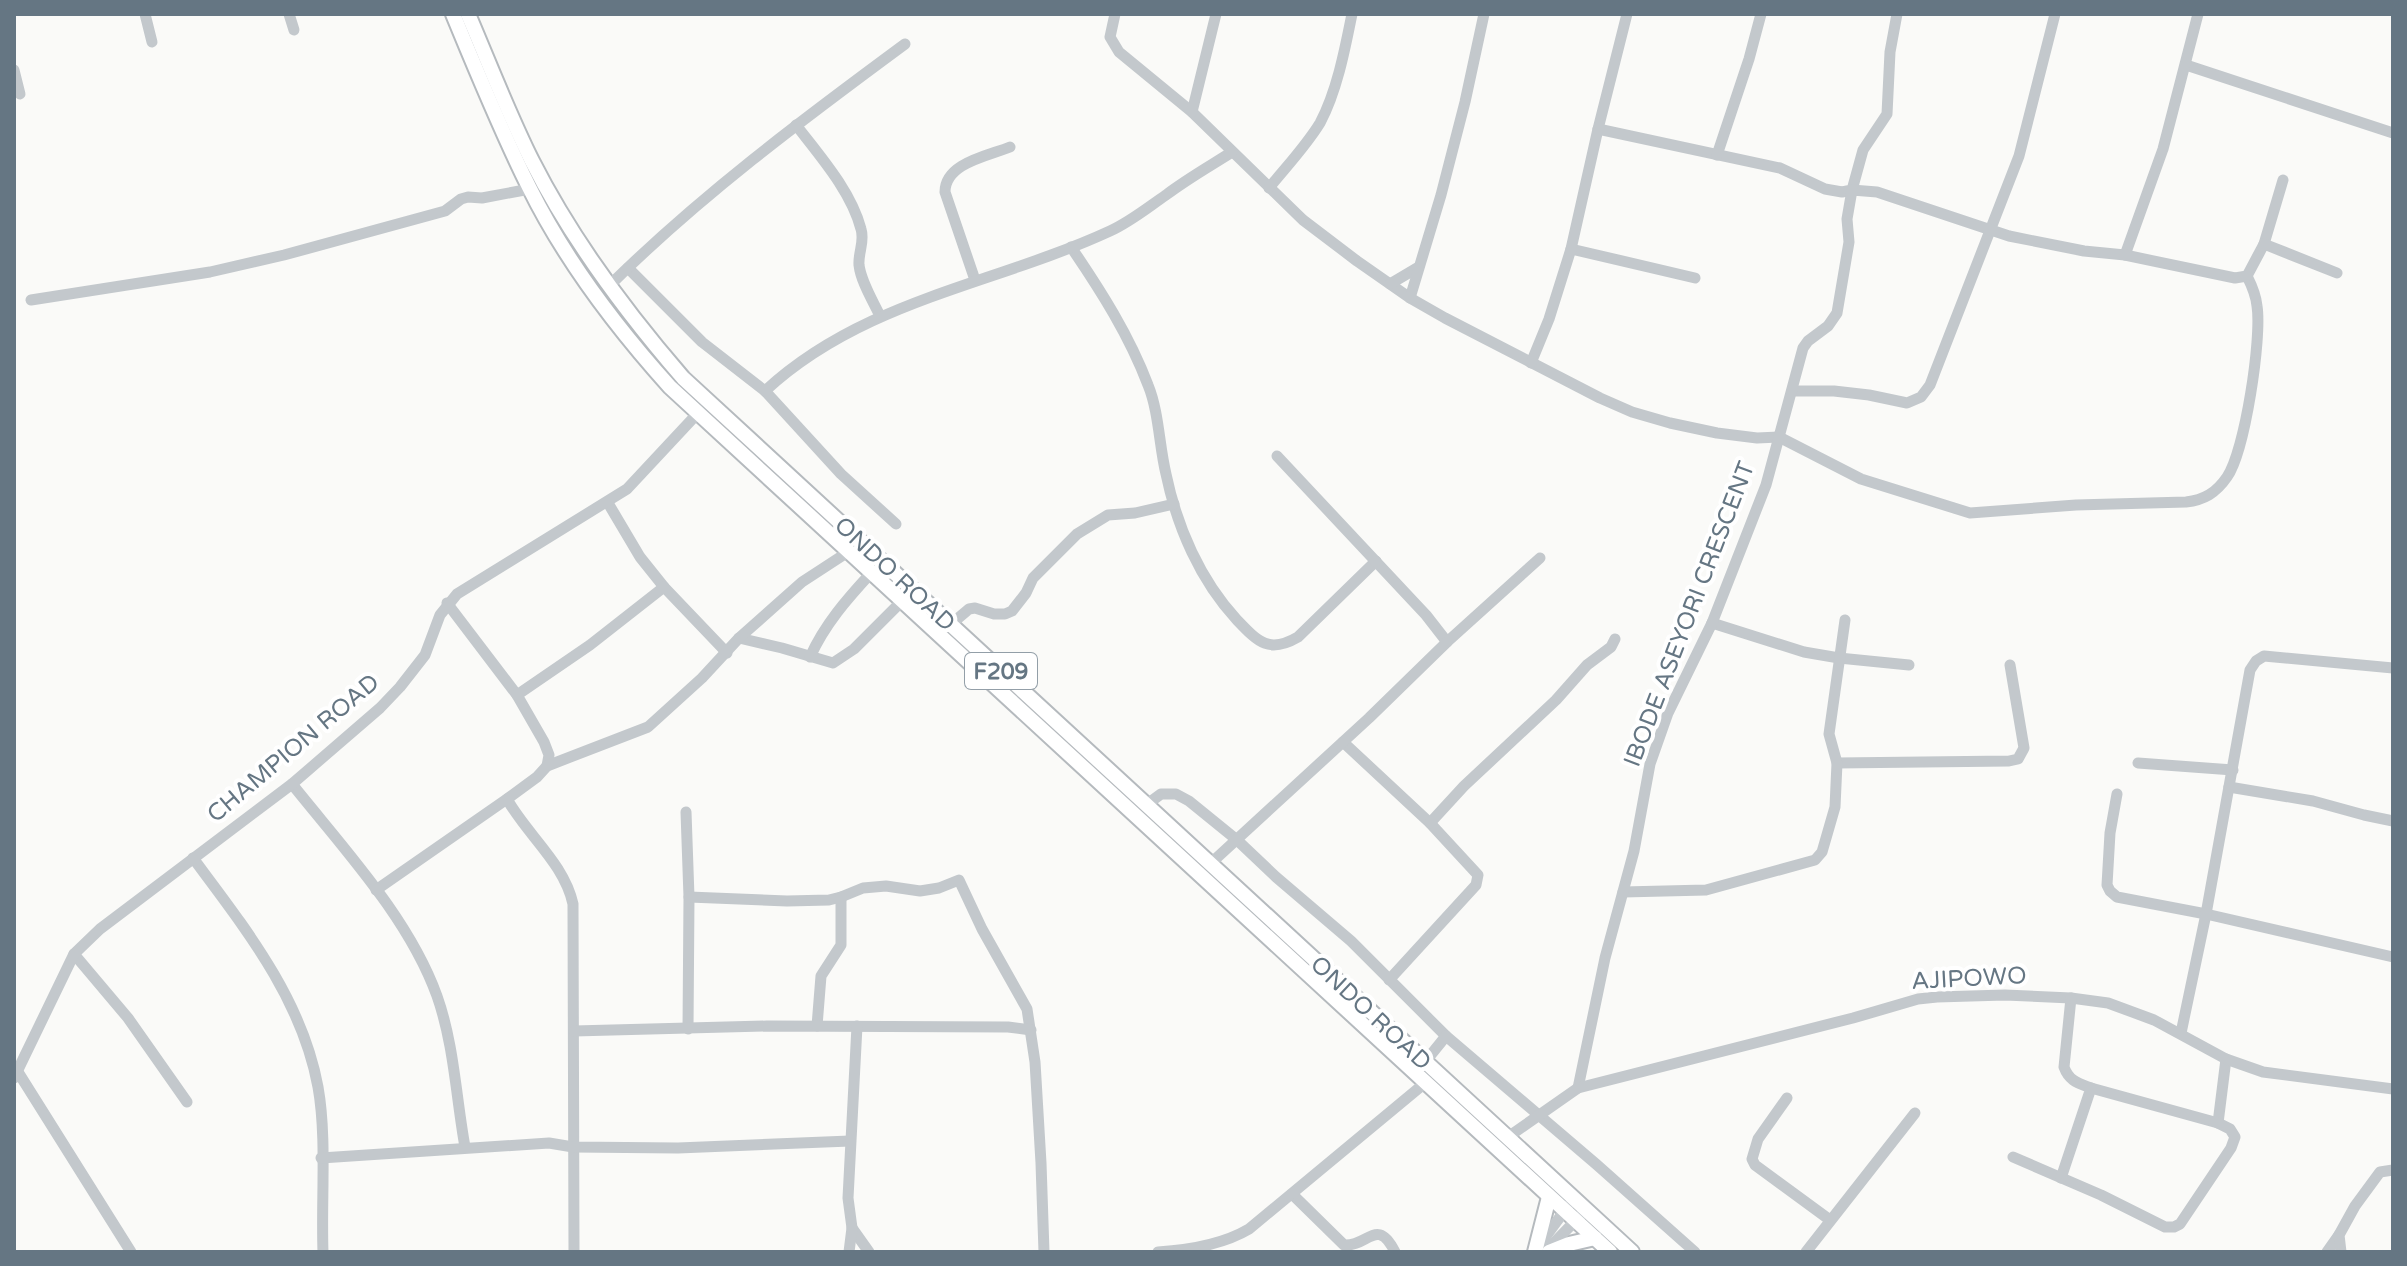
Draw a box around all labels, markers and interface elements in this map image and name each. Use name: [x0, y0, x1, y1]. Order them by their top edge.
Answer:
street label: IBODE ASEYORI CRESCENT: [1618, 457, 1761, 771]
street label: ONDO ROAD: [828, 511, 961, 638]
road number: F209: [965, 653, 1037, 689]
street label: CHAMPION ROAD: [201, 668, 385, 829]
street label: ONDO ROAD: [1304, 950, 1437, 1077]
street label: AJIPOWO: [1911, 961, 2027, 996]

